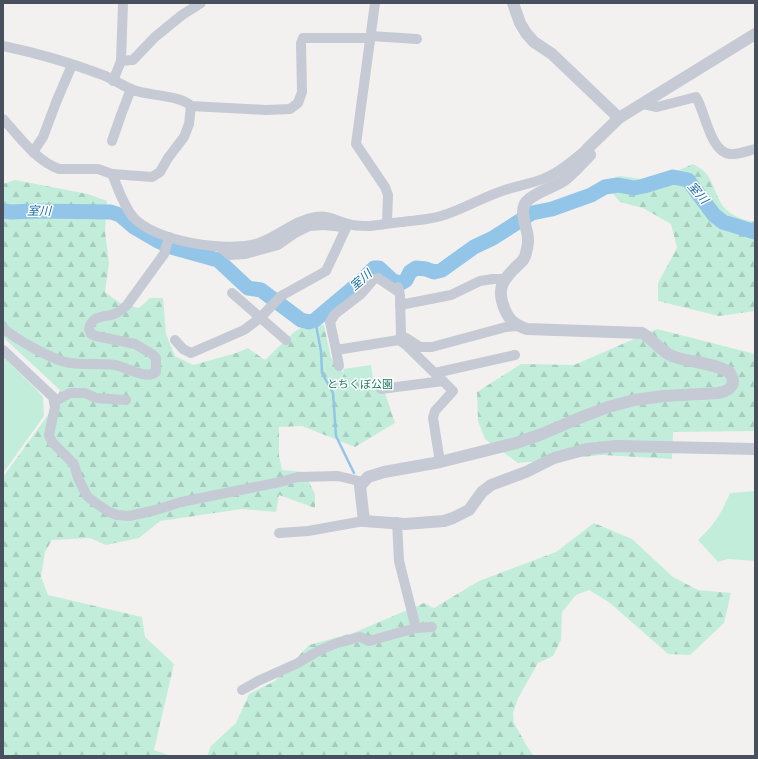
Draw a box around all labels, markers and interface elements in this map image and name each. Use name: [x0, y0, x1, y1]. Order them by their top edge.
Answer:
water label: 室川: [685, 179, 712, 208]
water label: 室川: [27, 204, 53, 218]
water label: 室川: [347, 266, 376, 293]
park label: とちくぼ公園: [327, 378, 393, 390]

